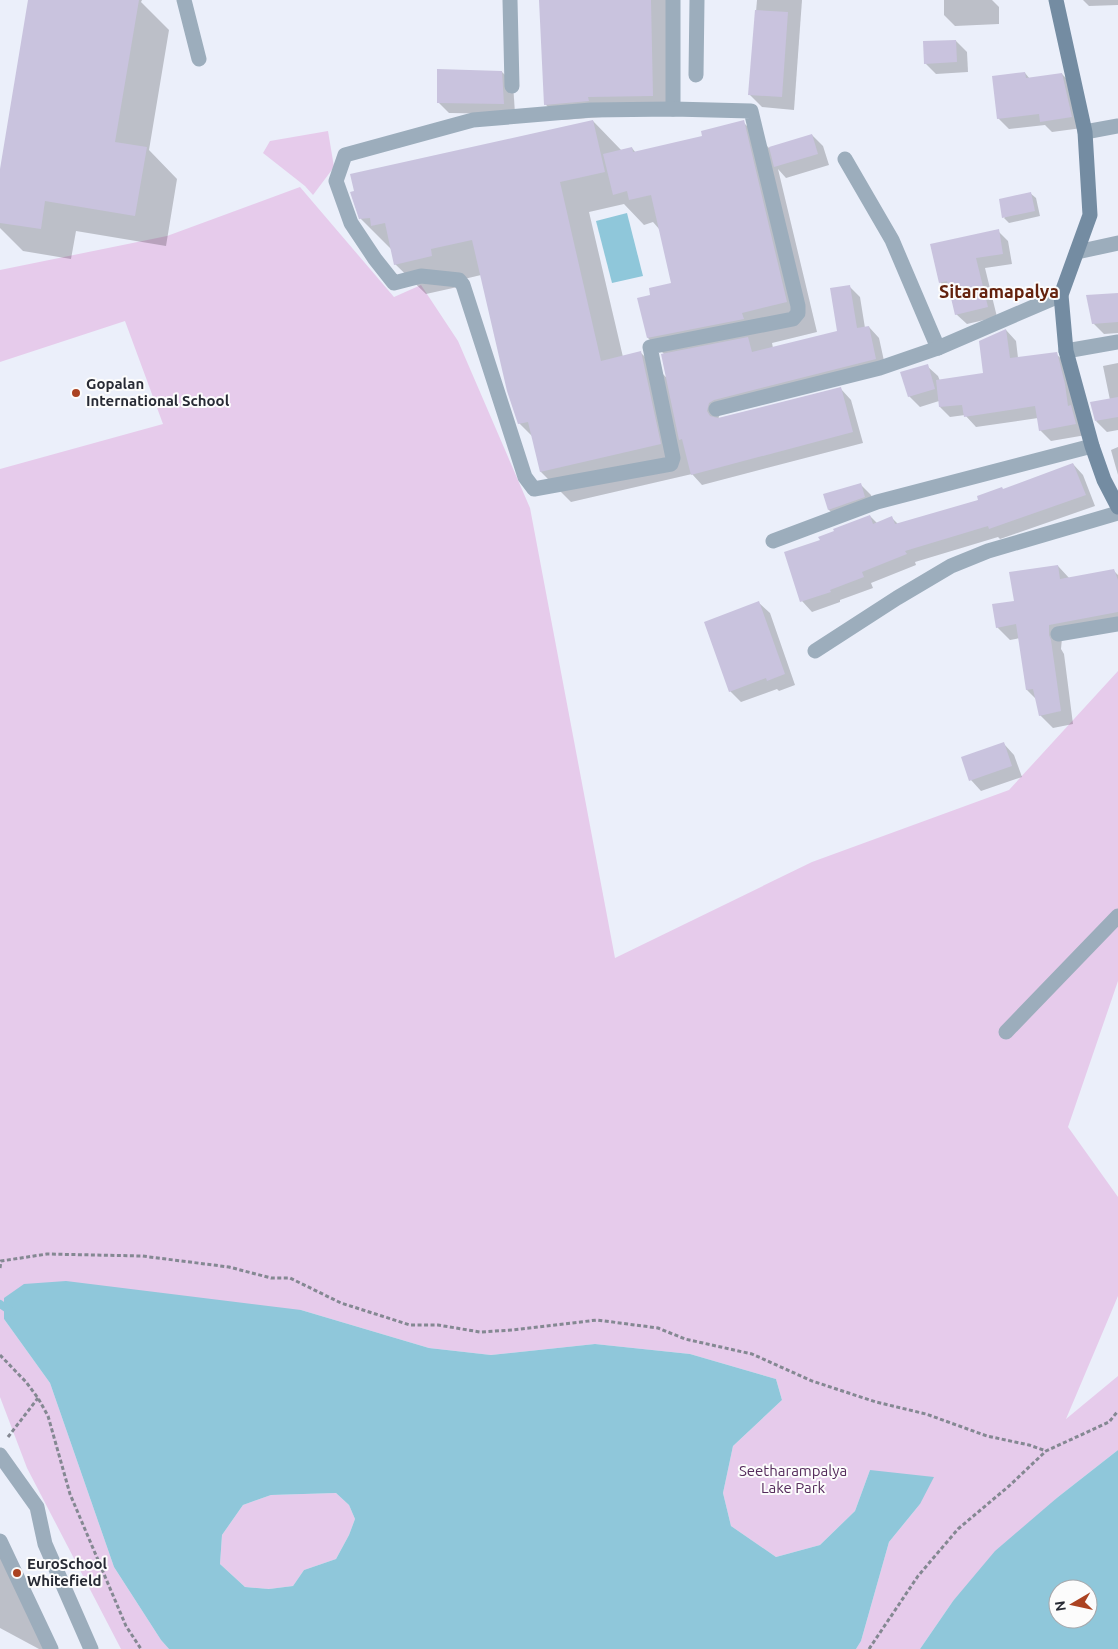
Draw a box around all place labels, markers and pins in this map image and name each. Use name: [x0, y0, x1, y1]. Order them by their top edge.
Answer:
place label: Gopalan International School: [86, 375, 230, 409]
marker: Gopalan International School: [70, 387, 82, 399]
place label: EuroSchool Whitefield: [27, 1555, 107, 1589]
marker: EuroSchool Whitefield: [11, 1567, 23, 1579]

